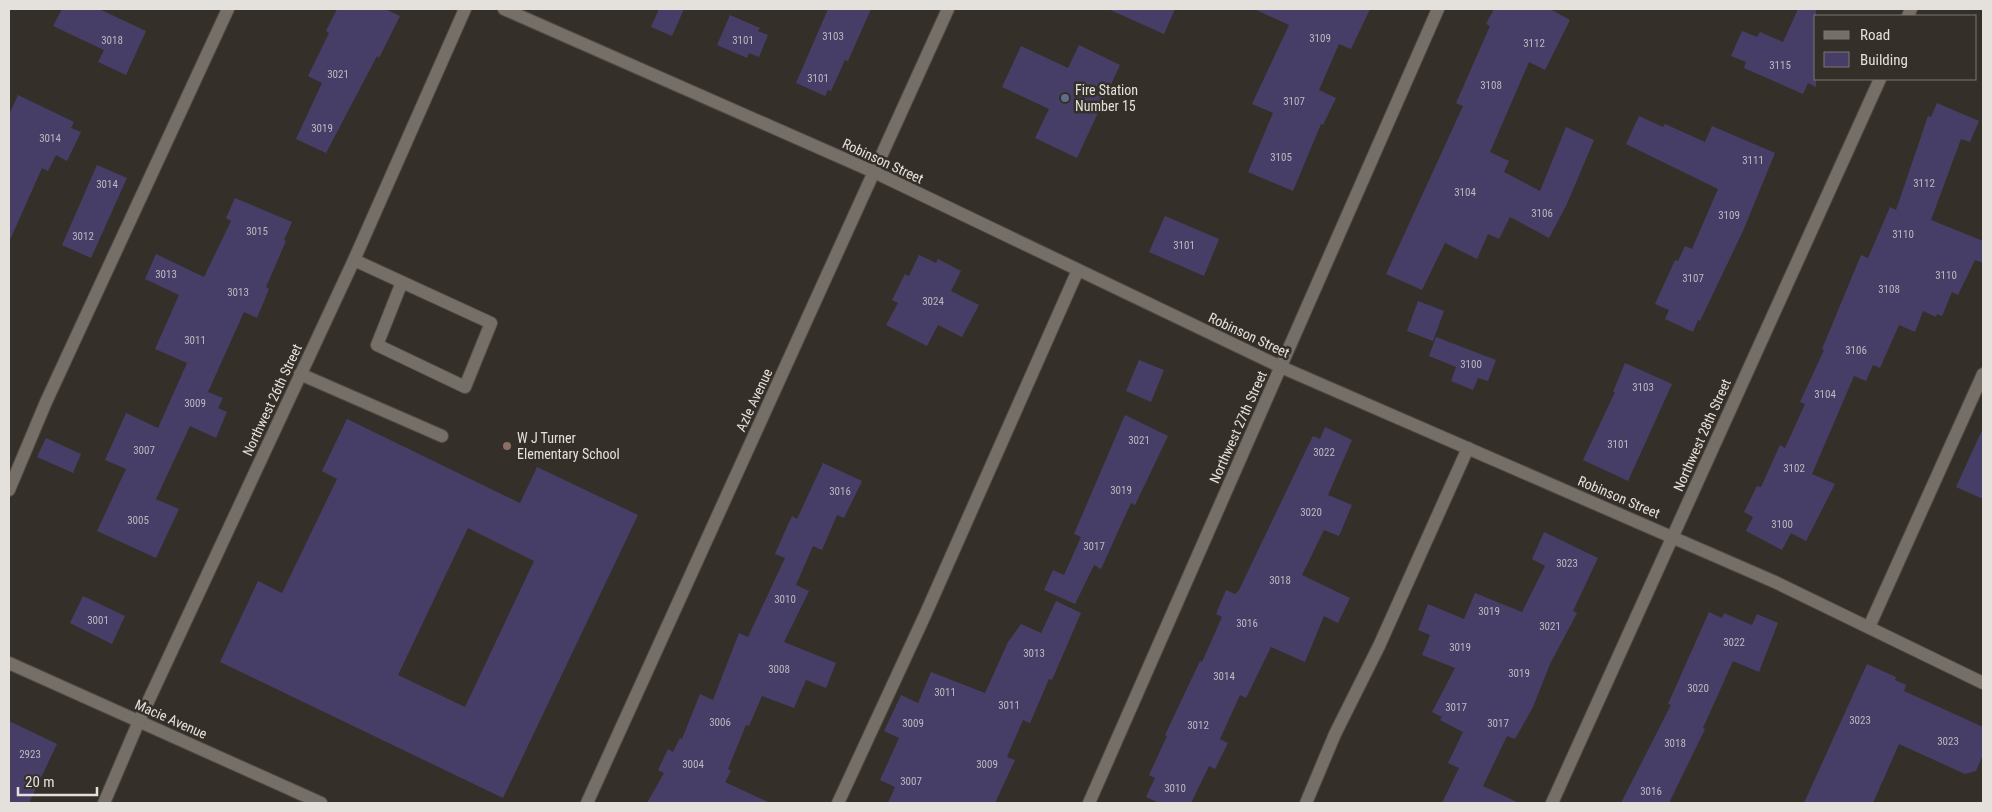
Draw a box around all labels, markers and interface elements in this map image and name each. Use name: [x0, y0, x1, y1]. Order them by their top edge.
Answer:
legend: [1814, 15, 1977, 80]
text: Road: [1860, 26, 1890, 44]
house number: 3103: [822, 30, 844, 43]
house number: 3109: [1309, 32, 1331, 45]
house number: 3018: [101, 34, 123, 47]
house number: 3101: [732, 34, 754, 47]
house number: 3112: [1523, 37, 1545, 50]
text: Building: [1860, 51, 1908, 69]
house number: 3115: [1769, 59, 1791, 72]
house number: 3021: [327, 68, 349, 81]
house number: 3101: [807, 72, 829, 85]
house number: 3108: [1480, 79, 1502, 92]
place label: Fire Station Number 15: [1075, 82, 1138, 114]
marker: Fire Station Number 15: [1059, 92, 1071, 104]
house number: 3107: [1283, 95, 1305, 108]
house number: 3019: [311, 122, 333, 135]
house number: 3014: [39, 132, 61, 145]
street label: Robinson Street: [840, 135, 926, 187]
house number: 3105: [1270, 151, 1292, 164]
house number: 3111: [1742, 154, 1764, 167]
house number: 3112: [1913, 177, 1935, 190]
house number: 3014: [96, 178, 118, 191]
house number: 3104: [1454, 186, 1476, 199]
house number: 3106: [1531, 207, 1553, 220]
house number: 3109: [1718, 209, 1740, 222]
house number: 3015: [246, 225, 268, 238]
house number: 3110: [1892, 228, 1914, 241]
house number: 3012: [72, 230, 94, 243]
house number: 3101: [1173, 239, 1195, 252]
house number: 3013: [155, 268, 177, 281]
house number: 3110: [1935, 269, 1957, 282]
house number: 3107: [1682, 272, 1704, 285]
house number: 3108: [1878, 283, 1900, 296]
house number: 3013: [227, 286, 249, 299]
house number: 3024: [922, 295, 944, 308]
street label: Robinson Street: [1206, 309, 1292, 361]
house number: 3011: [184, 334, 206, 347]
street label: Northwest 26th Street: [239, 342, 305, 458]
house number: 3106: [1845, 344, 1867, 357]
house number: 3100: [1460, 358, 1482, 371]
street label: Azle Avenue: [732, 366, 776, 434]
street label: Northwest 27th Street: [1206, 368, 1270, 486]
street label: Northwest 28th Street: [1670, 376, 1734, 494]
house number: 3103: [1632, 381, 1654, 394]
house number: 3104: [1814, 388, 1836, 401]
house number: 3009: [184, 397, 206, 410]
place label: W J Turner Elementary School: [517, 430, 620, 462]
house number: 3021: [1128, 434, 1150, 447]
house number: 3101: [1607, 438, 1629, 451]
marker: W J Turner Elementary School: [501, 440, 513, 452]
house number: 3007: [133, 444, 155, 457]
house number: 3022: [1313, 446, 1335, 459]
house number: 3102: [1783, 462, 1805, 475]
street label: Robinson Street: [1576, 473, 1662, 521]
house number: 3019: [1110, 484, 1132, 497]
house number: 3016: [829, 485, 851, 498]
house number: 3020: [1300, 506, 1322, 519]
house number: 3005: [127, 514, 149, 527]
house number: 3100: [1771, 518, 1793, 531]
house number: 3017: [1083, 540, 1105, 553]
house number: 3023: [1556, 557, 1578, 570]
house number: 3018: [1269, 574, 1291, 587]
house number: 3010: [774, 593, 796, 606]
house number: 3019: [1478, 605, 1500, 618]
house number: 3001: [87, 614, 109, 627]
house number: 3016: [1236, 617, 1258, 630]
house number: 3021: [1539, 620, 1561, 633]
house number: 3022: [1723, 636, 1745, 649]
house number: 3019: [1449, 641, 1471, 654]
house number: 3013: [1023, 647, 1045, 660]
house number: 3008: [768, 663, 790, 676]
house number: 3019: [1508, 667, 1530, 680]
house number: 3014: [1213, 670, 1235, 683]
house number: 3020: [1687, 682, 1709, 695]
house number: 3011: [934, 686, 956, 699]
street label: Macie Avenue: [133, 696, 210, 742]
house number: 3011: [998, 699, 1020, 712]
house number: 3017: [1445, 701, 1467, 714]
house number: 3023: [1849, 714, 1871, 727]
house number: 3006: [709, 716, 731, 729]
house number: 3009: [902, 717, 924, 730]
house number: 3017: [1487, 717, 1509, 730]
house number: 3012: [1187, 719, 1209, 732]
house number: 3023: [1937, 735, 1959, 748]
house number: 3018: [1664, 737, 1686, 750]
house number: 2923: [19, 748, 41, 761]
house number: 3004: [682, 758, 704, 771]
house number: 3009: [976, 758, 998, 771]
scale bar: [18, 764, 96, 796]
text: 20 m: [25, 773, 55, 791]
house number: 3007: [900, 775, 922, 788]
house number: 3010: [1164, 782, 1186, 795]
house number: 3016: [1640, 785, 1662, 798]

